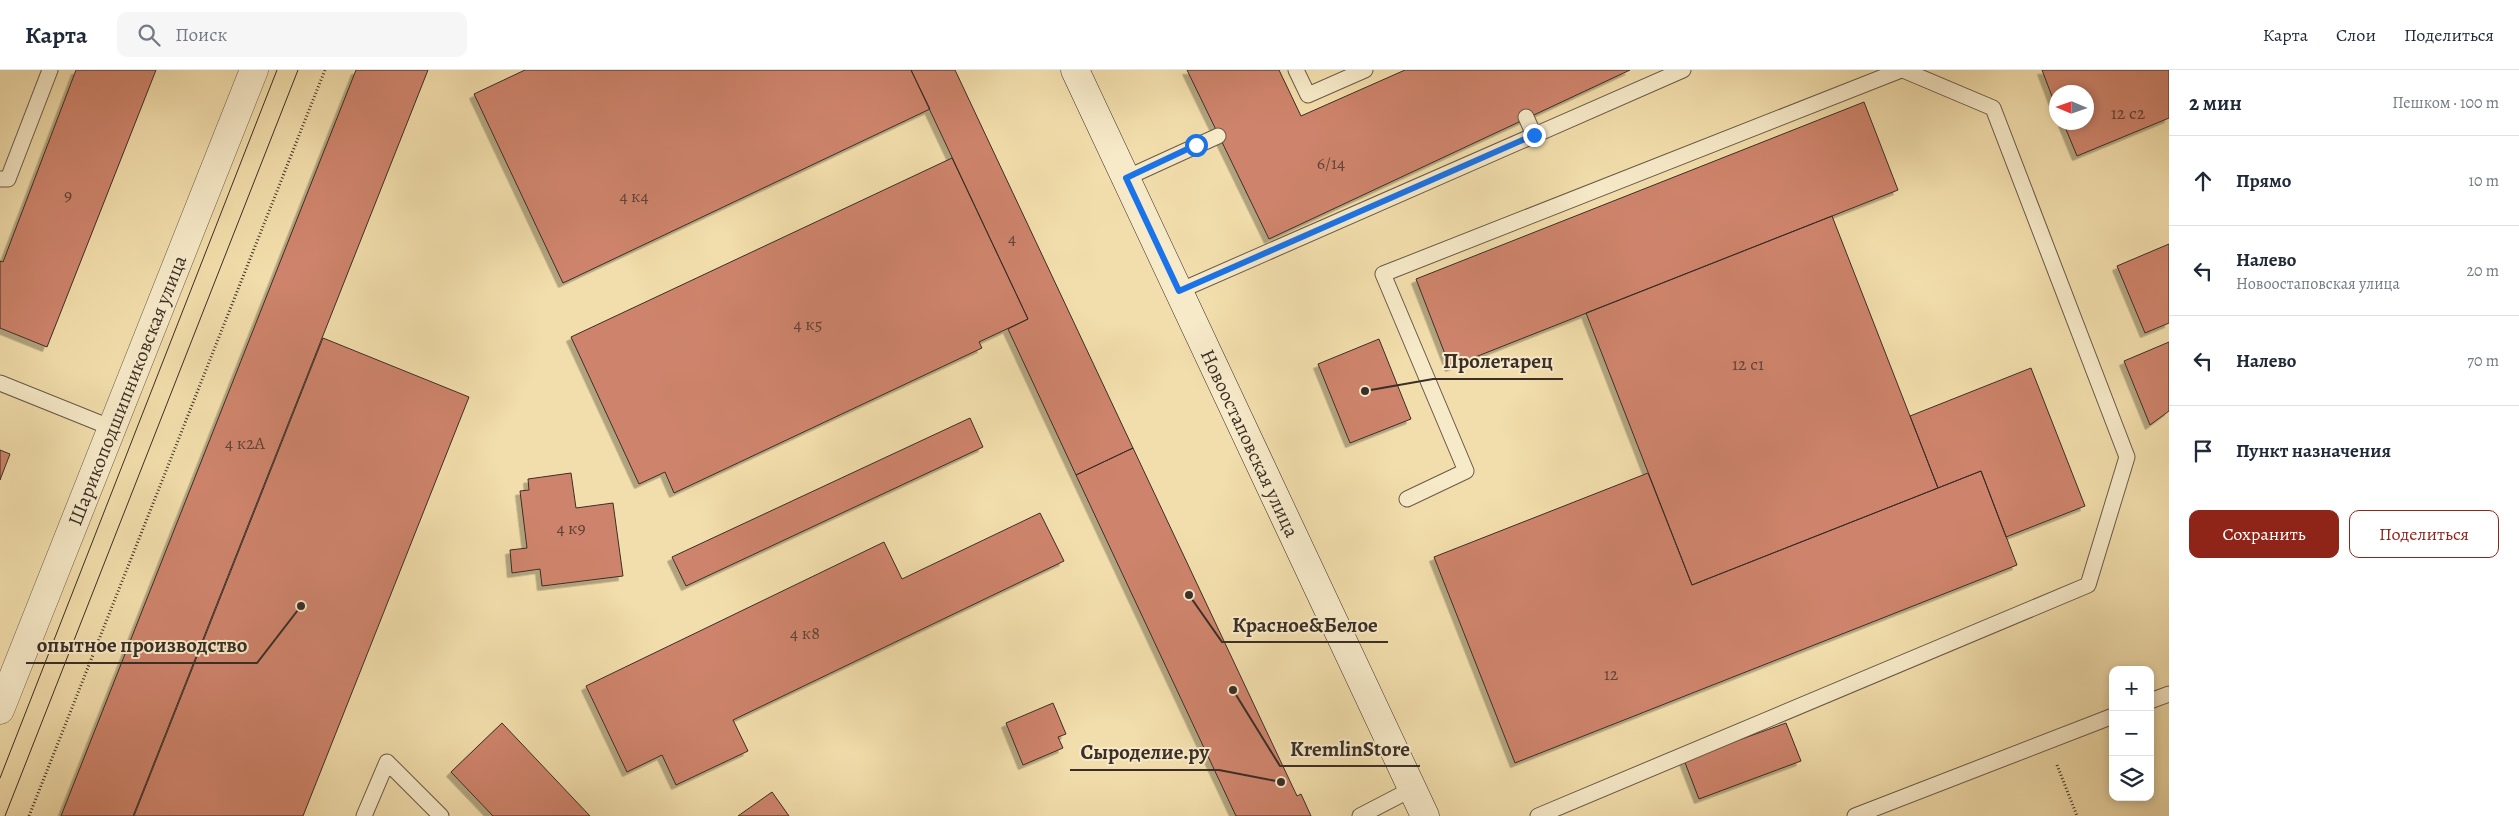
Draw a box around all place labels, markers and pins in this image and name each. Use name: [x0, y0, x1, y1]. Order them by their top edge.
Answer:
callout: Пролетарец: [1433, 343, 1563, 379]
callout: Красное&Белое: [1222, 606, 1388, 642]
callout: опытное производство: [26, 627, 257, 663]
callout: KremlinStore: [1280, 730, 1420, 766]
callout: Сыроделие.ру: [1070, 734, 1219, 770]

